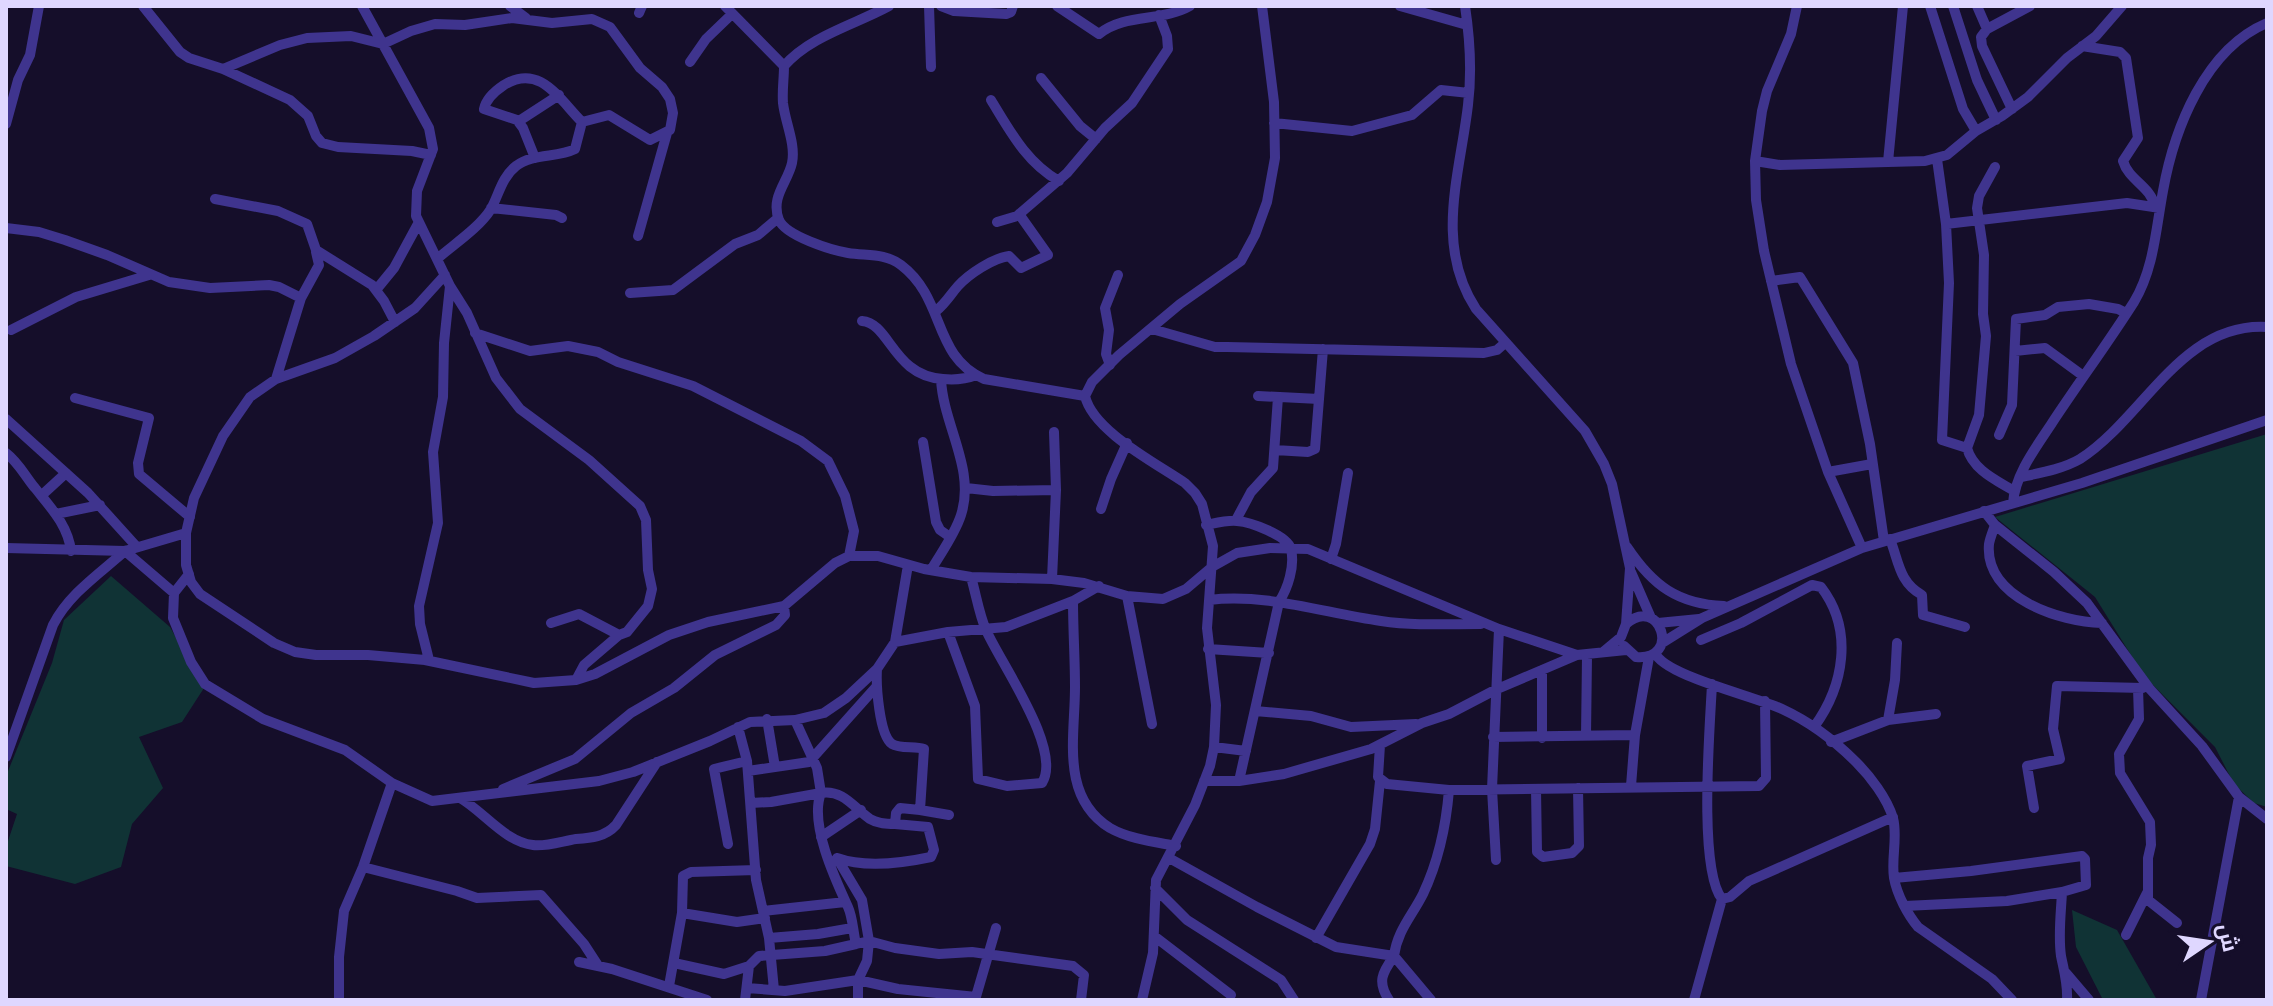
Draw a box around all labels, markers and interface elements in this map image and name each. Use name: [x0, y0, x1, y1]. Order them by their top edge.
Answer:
north arrow: [2169, 902, 2249, 982]
text: ش: [2212, 921, 2243, 954]

